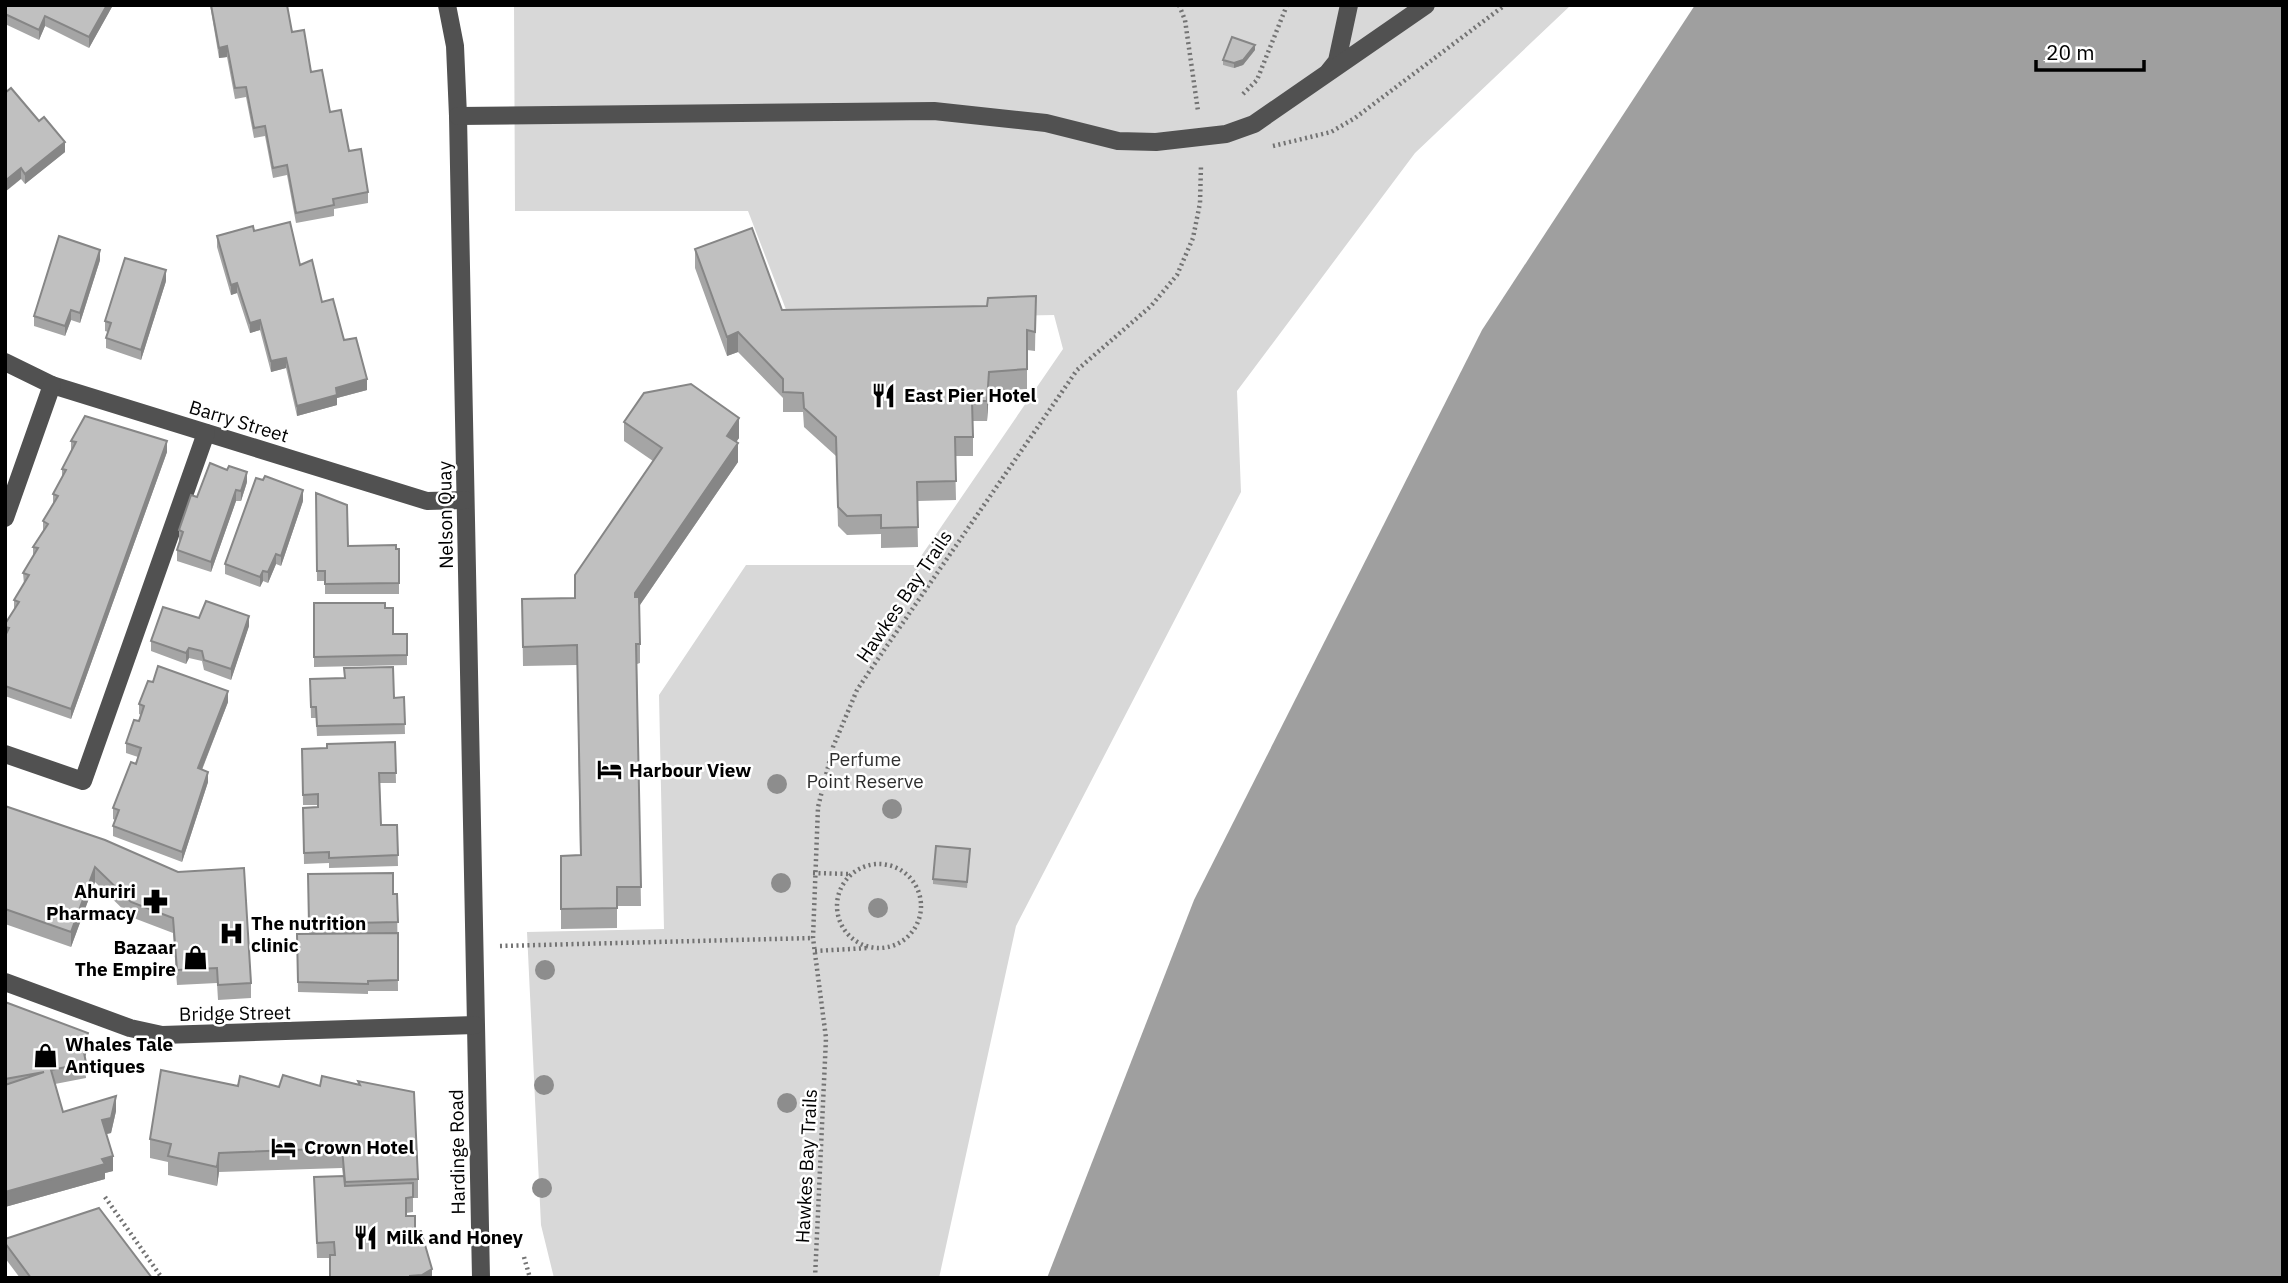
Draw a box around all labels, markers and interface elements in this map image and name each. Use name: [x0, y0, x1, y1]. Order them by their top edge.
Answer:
scale bar: [2036, 28, 2144, 72]
text: 20 m: [2046, 38, 2095, 66]
restaurant icon: East Pier Hotel: [870, 381, 898, 409]
place label: East Pier Hotel: [904, 383, 1037, 407]
street label: Barry Street: [186, 394, 292, 448]
street label: Nelson Quay: [432, 460, 458, 569]
street label: Hawkes Bay Trails: [851, 525, 957, 667]
park label: Perfume Point Reserve: [806, 747, 924, 793]
hotel icon: Harbour View: [595, 756, 623, 784]
place label: Harbour View: [629, 758, 751, 782]
place label: Ahuriri Pharmacy: [46, 879, 137, 925]
pharmacy icon: Ahuriri Pharmacy: [142, 888, 170, 916]
place label: The nutrition clinic: [251, 911, 366, 957]
hospital icon: The nutrition clinic: [217, 920, 245, 948]
place label: Bazaar The Empire: [75, 935, 176, 981]
shop icon: Bazaar The Empire: [182, 944, 210, 972]
street label: Bridge Street: [179, 1000, 291, 1026]
place label: Whales Tale Antiques: [65, 1032, 173, 1078]
shop icon: Whales Tale Antiques: [31, 1041, 59, 1069]
street label: Hawkes Bay Trails: [790, 1088, 822, 1244]
street label: Hardinge Road: [444, 1089, 470, 1215]
hotel icon: Crown Hotel: [270, 1133, 298, 1161]
place label: Crown Hotel: [304, 1135, 415, 1159]
restaurant icon: Milk and Honey: [352, 1223, 380, 1251]
place label: Milk and Honey: [386, 1225, 524, 1249]

